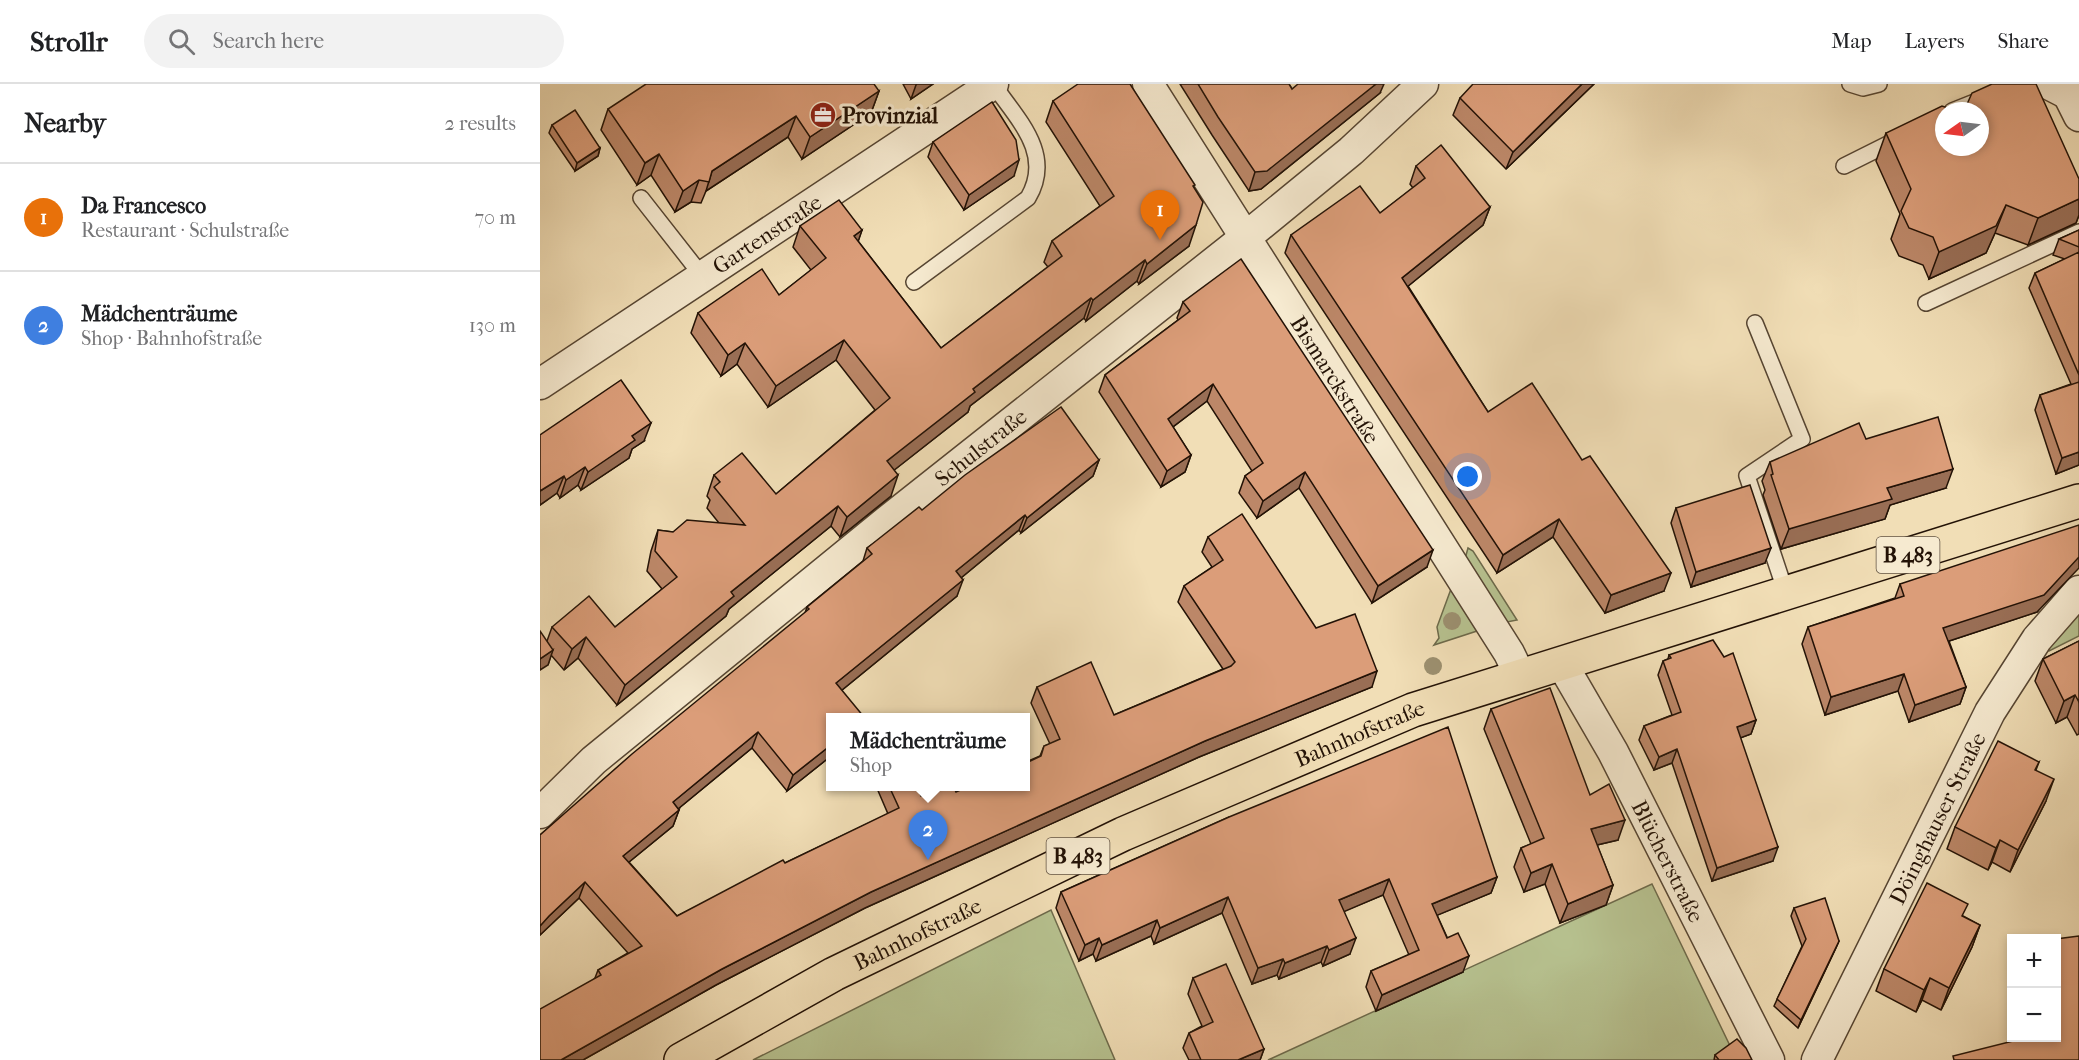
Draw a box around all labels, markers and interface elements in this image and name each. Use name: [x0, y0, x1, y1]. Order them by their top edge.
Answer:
search box: [144, 14, 564, 68]
text: Strollr: [30, 25, 108, 58]
icon: search: [165, 25, 198, 58]
text: Search here: [213, 28, 324, 54]
text: Map: [1831, 29, 1872, 53]
text: Layers: [1905, 29, 1964, 53]
text: Share: [1997, 29, 2049, 53]
office icon: Provinzial: [808, 100, 838, 130]
north arrow: [1935, 102, 1989, 156]
place label: Provinzial: [842, 103, 939, 129]
text: Nearby: [24, 108, 106, 139]
text: 2 results: [445, 112, 516, 135]
street label: Gartenstraße: [708, 189, 827, 280]
pin: 1: [1140, 190, 1180, 240]
text: Da Francesco: [81, 193, 206, 219]
text: 1: [40, 206, 47, 229]
text: 70 m: [474, 206, 516, 229]
text: Restaurant · Schulstraße: [81, 219, 289, 242]
text: Mädchenträume: [81, 301, 237, 327]
street label: Bismarckstraße: [1285, 311, 1385, 449]
text: 2: [38, 314, 49, 337]
text: 130 m: [469, 314, 516, 337]
text: Shop · Bahnhofstraße: [81, 327, 262, 350]
street label: Schulstraße: [930, 403, 1032, 492]
your location: [1453, 462, 1482, 491]
road number: B 483: [1876, 537, 1940, 573]
street label: Bahnhofstraße: [1291, 695, 1428, 773]
popup: [826, 713, 1030, 791]
text: Mädchenträume: [850, 728, 1006, 754]
street label: Döinghauser Straße: [1884, 728, 1992, 909]
text: Shop: [850, 754, 892, 777]
street label: Blücherstraße: [1626, 796, 1709, 927]
pin: 2: [908, 810, 948, 860]
road number: B 483: [1046, 838, 1110, 874]
street label: Bahnhofstraße: [850, 893, 986, 977]
map controls: [2007, 934, 2061, 1042]
button: +: [2007, 934, 2061, 988]
button: −: [2007, 988, 2061, 1042]

